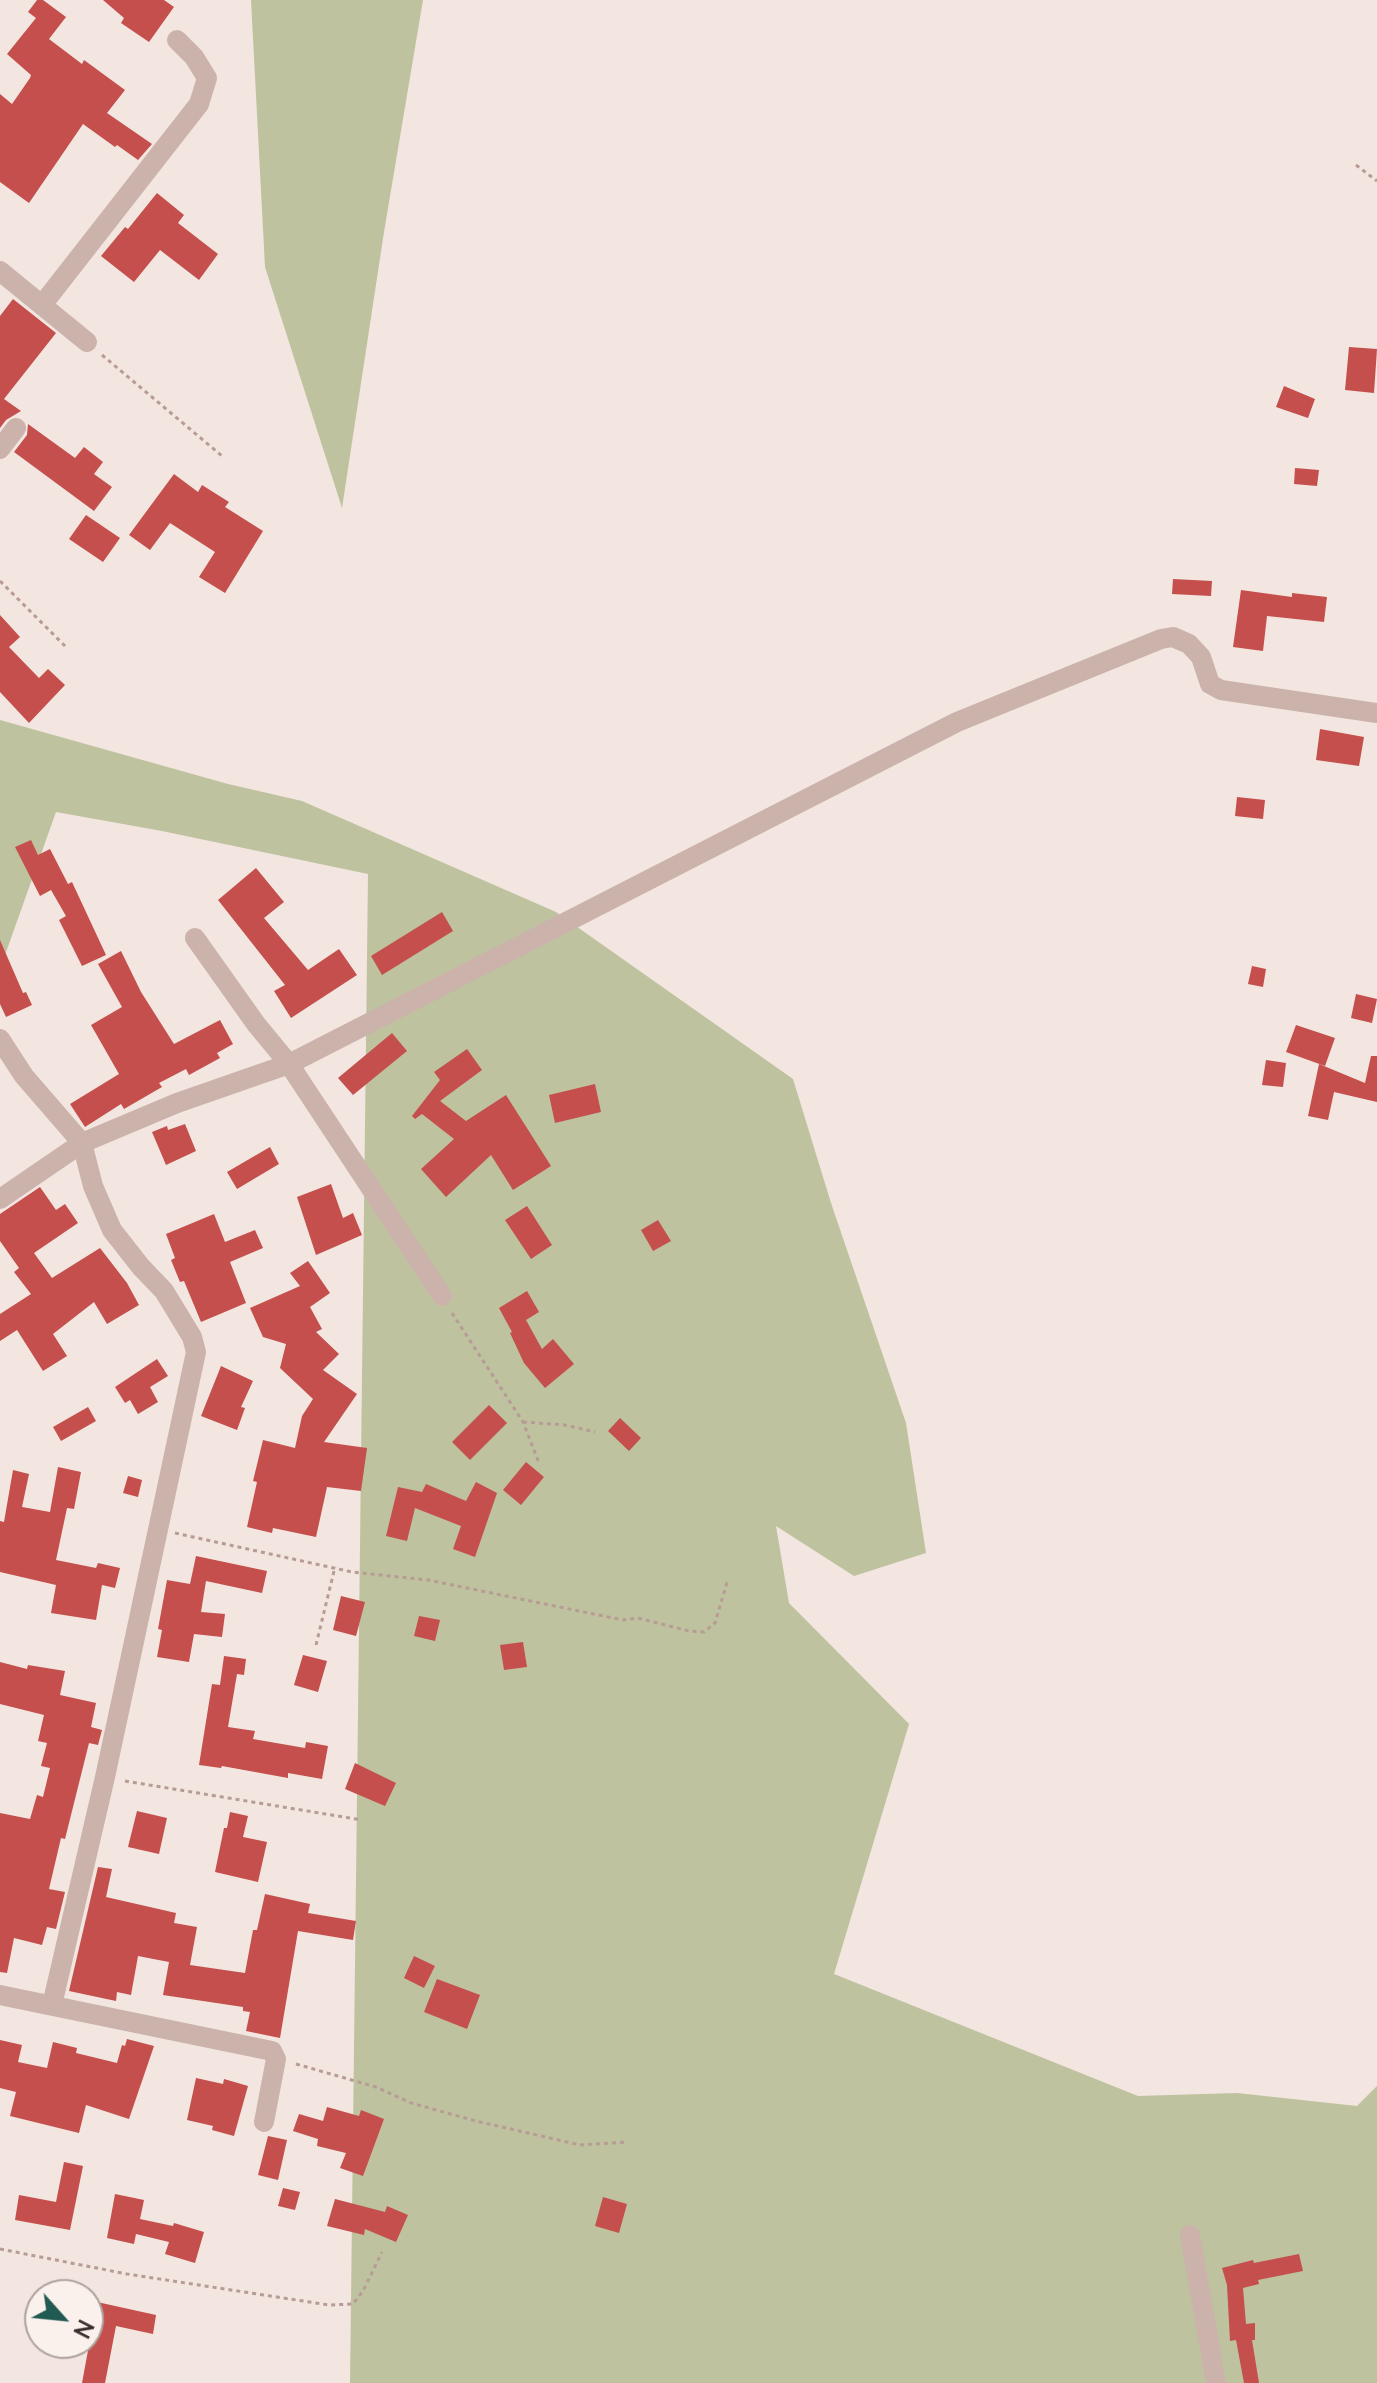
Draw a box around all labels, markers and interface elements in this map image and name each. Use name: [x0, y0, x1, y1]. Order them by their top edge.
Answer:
north arrow: [24, 2279, 104, 2359]
text: N: [68, 2316, 100, 2343]

